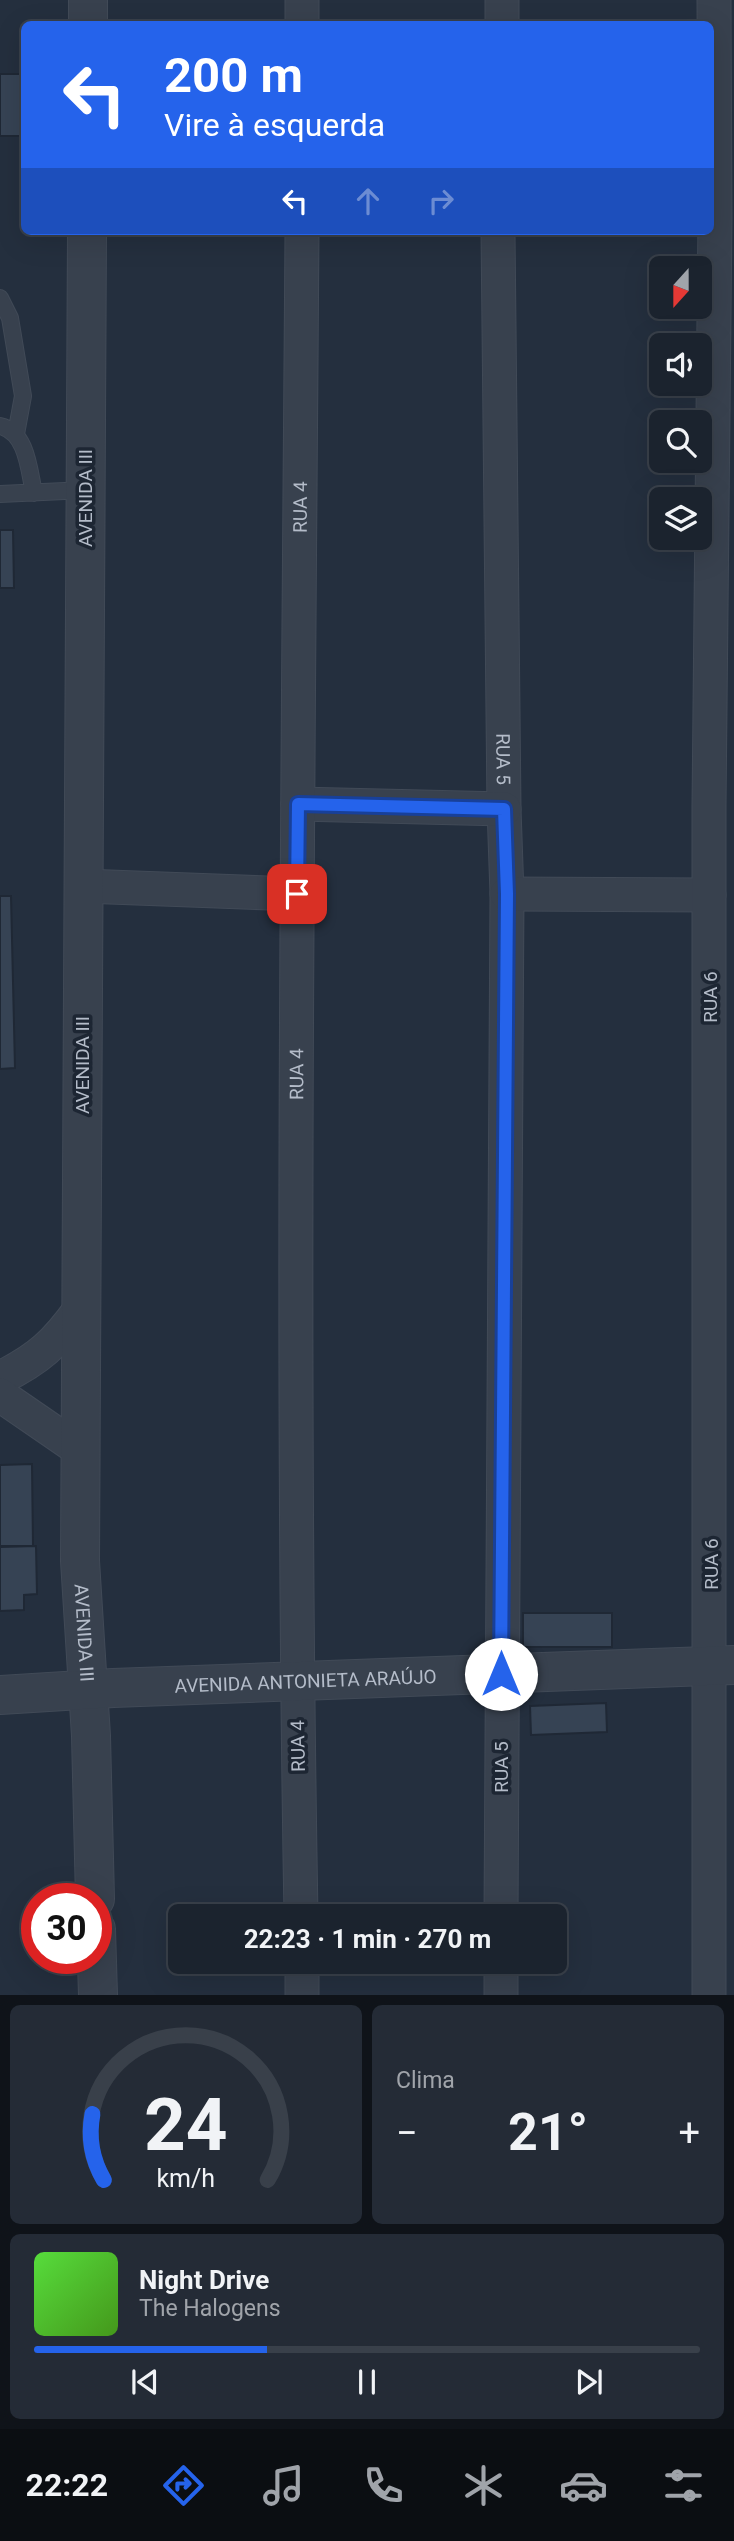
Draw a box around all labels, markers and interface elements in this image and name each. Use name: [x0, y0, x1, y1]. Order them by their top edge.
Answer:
text: 200 m: [164, 47, 303, 104]
icon: left: [49, 49, 140, 140]
text: Vire à esquerda: [164, 106, 385, 144]
icon: left: [276, 182, 314, 220]
icon: ahead: [349, 182, 387, 220]
icon: right: [422, 182, 460, 220]
north arrow: [649, 256, 712, 318]
map controls: [649, 256, 712, 550]
button: sound: [649, 333, 712, 396]
button: search: [649, 410, 712, 473]
street label: AVENIDA III: [74, 449, 97, 547]
street label: RUA 4: [288, 481, 312, 533]
button: layers: [649, 487, 712, 550]
street label: RUA 5: [492, 733, 515, 785]
pin: [267, 864, 327, 924]
icon: arrive: [278, 875, 316, 913]
street label: RUA 6: [699, 971, 722, 1023]
street label: AVENIDA III: [71, 1016, 94, 1114]
street label: RUA 4: [285, 1048, 308, 1100]
street label: RUA 6: [700, 1538, 723, 1590]
street label: AVENIDA III: [70, 1583, 99, 1683]
position arrow: [464, 1637, 538, 1711]
street label: AVENIDA ANTONIETA ARAÚJO: [174, 1665, 437, 1697]
street label: RUA 4: [286, 1720, 310, 1772]
street label: RUA 5: [490, 1741, 513, 1793]
speed limit sign: 30: [21, 1883, 112, 1974]
text: 22:23 · 1 min · 270 m: [244, 1924, 491, 1954]
text: Clima: [396, 2067, 455, 2094]
text: 24: [144, 2083, 228, 2169]
text: 21°: [508, 2102, 588, 2163]
text: −: [396, 2111, 418, 2155]
text: +: [678, 2111, 700, 2155]
text: km/h: [157, 2164, 215, 2193]
text: Night Drive: [139, 2265, 269, 2295]
text: The Halogens: [139, 2295, 281, 2322]
icon: previous: [126, 2363, 164, 2401]
icon: pause: [348, 2363, 386, 2401]
icon: next: [570, 2363, 608, 2401]
icon: directions: [159, 2461, 208, 2510]
icon: music: [259, 2461, 308, 2510]
icon: phone: [359, 2461, 408, 2510]
icon: climate: [459, 2461, 508, 2510]
icon: car: [559, 2461, 608, 2510]
icon: filters: [659, 2461, 708, 2510]
text: 22:22: [26, 2466, 108, 2504]

